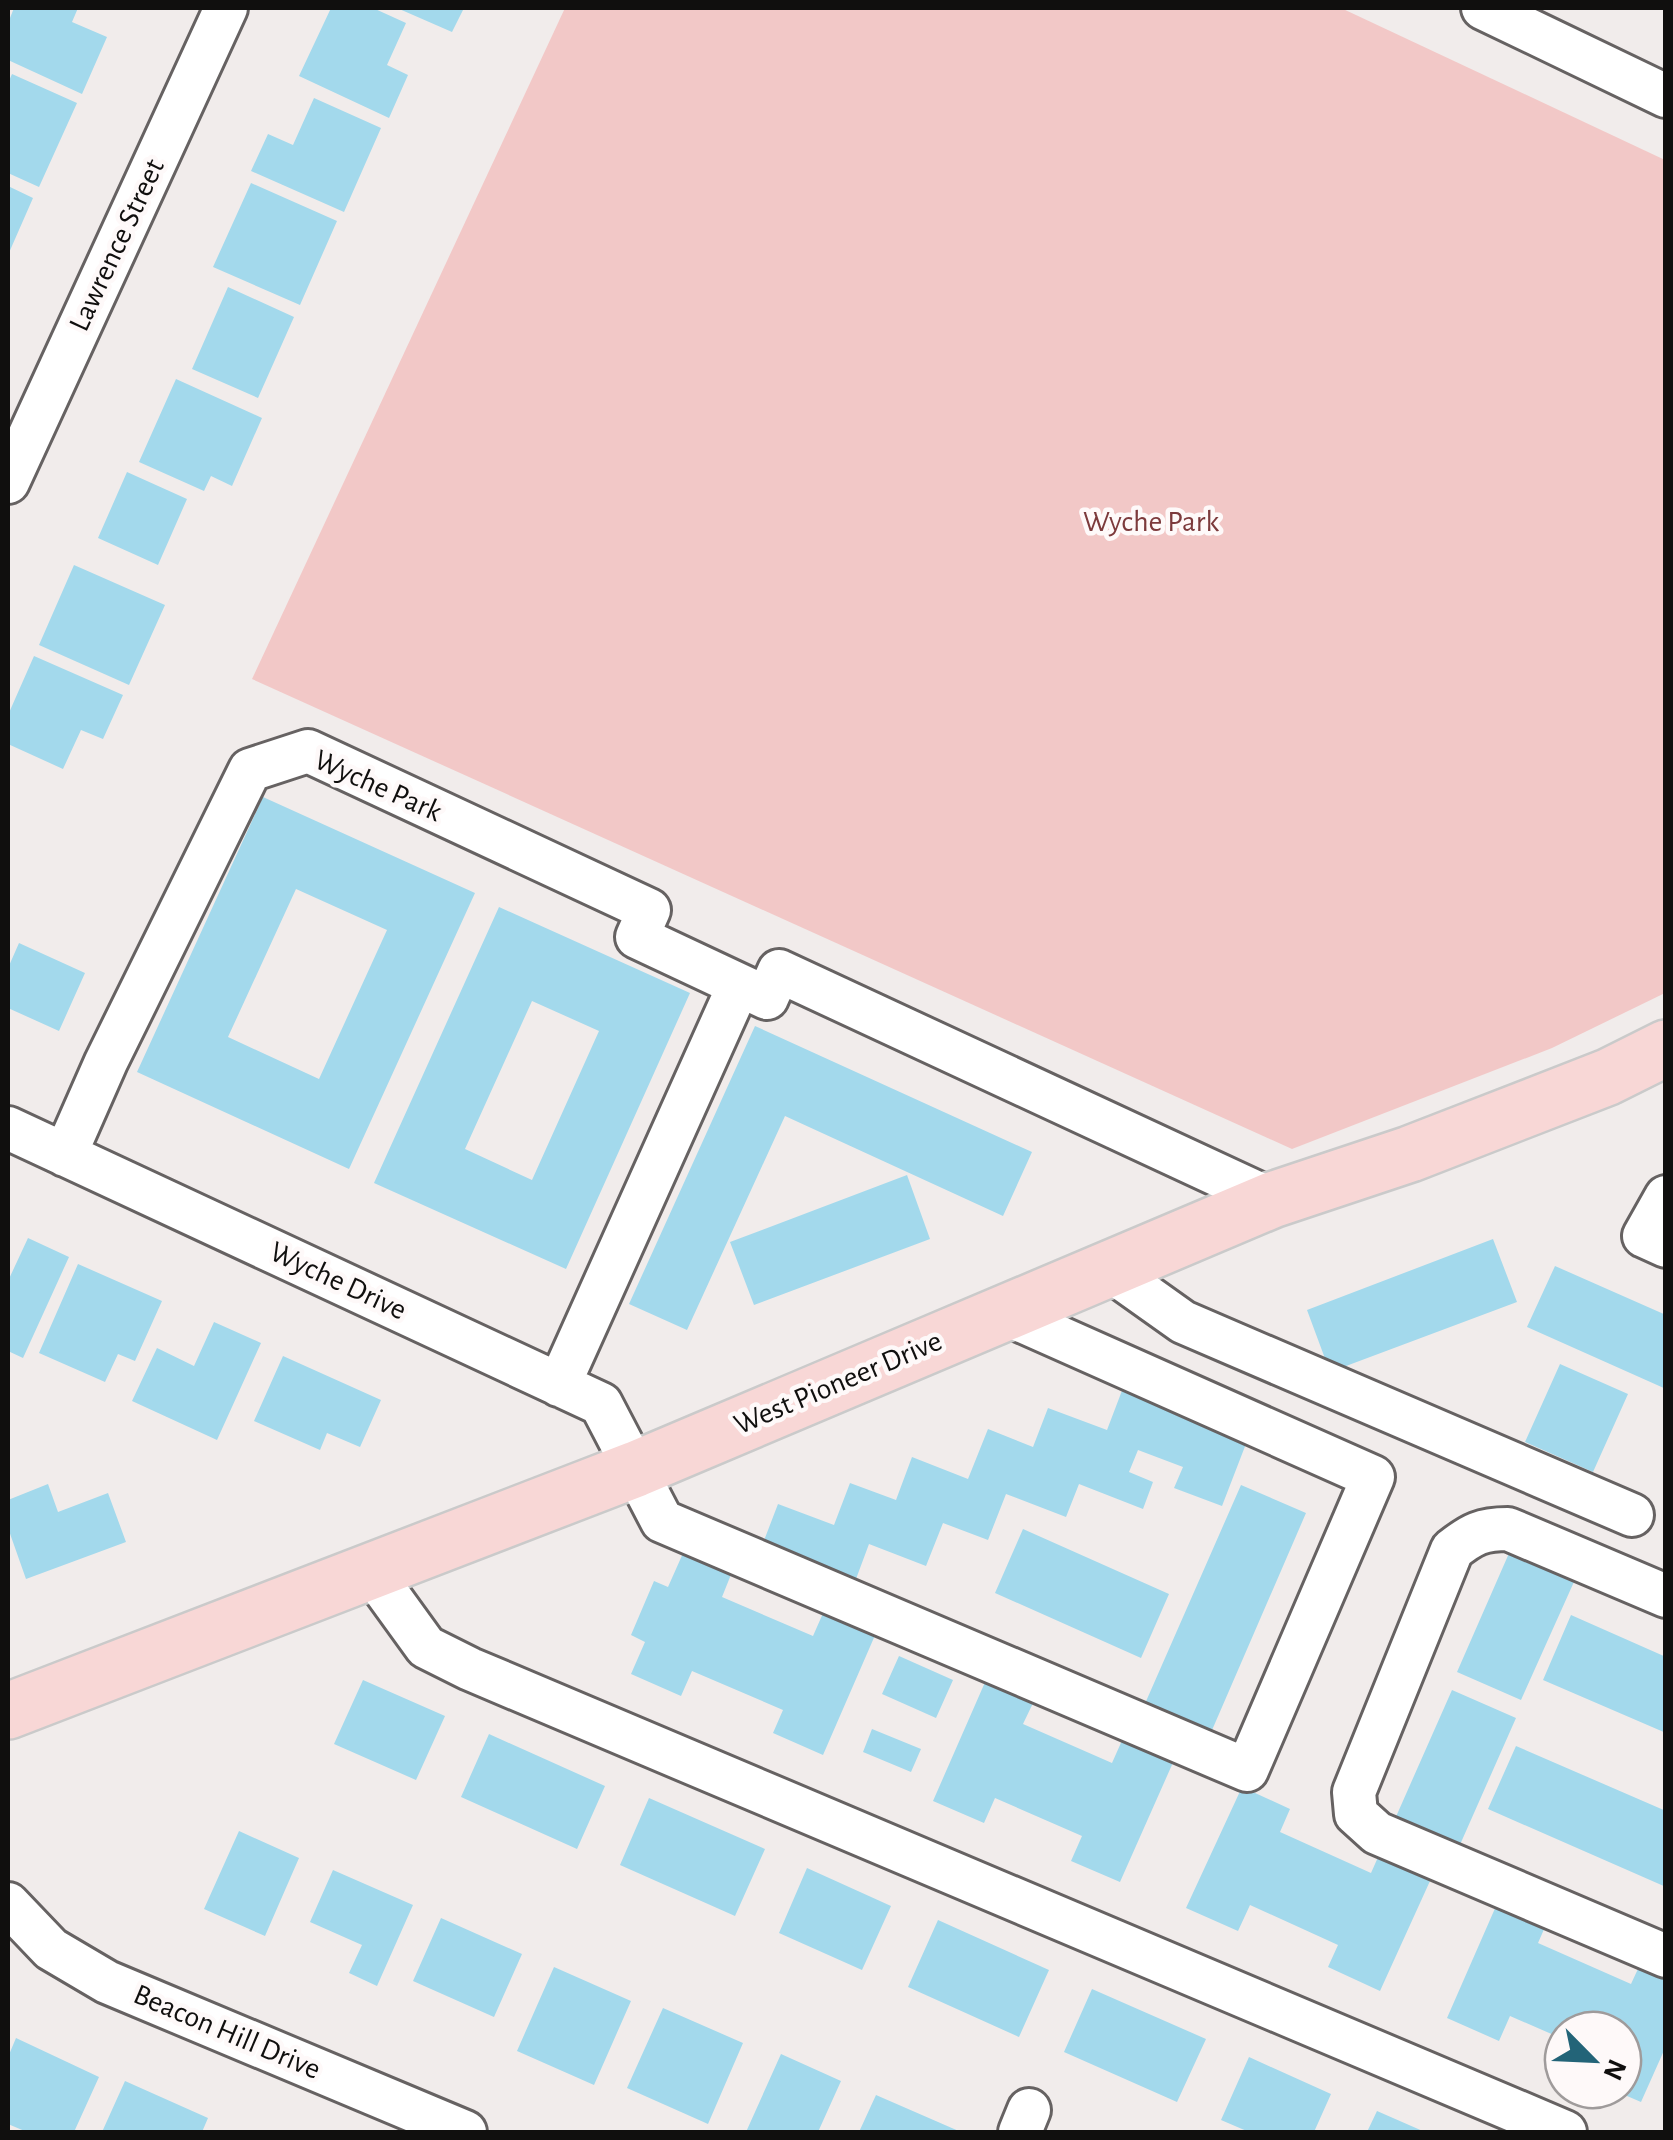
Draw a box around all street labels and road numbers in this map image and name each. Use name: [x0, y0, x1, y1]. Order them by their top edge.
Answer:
street label: Lawrence Street: [64, 154, 170, 336]
street label: Wyche Park: [310, 745, 447, 828]
street label: Wyche Drive: [265, 1236, 411, 1326]
street label: West Pioneer Drive: [730, 1326, 946, 1440]
street label: Beacon Hill Drive: [129, 1979, 325, 2085]

